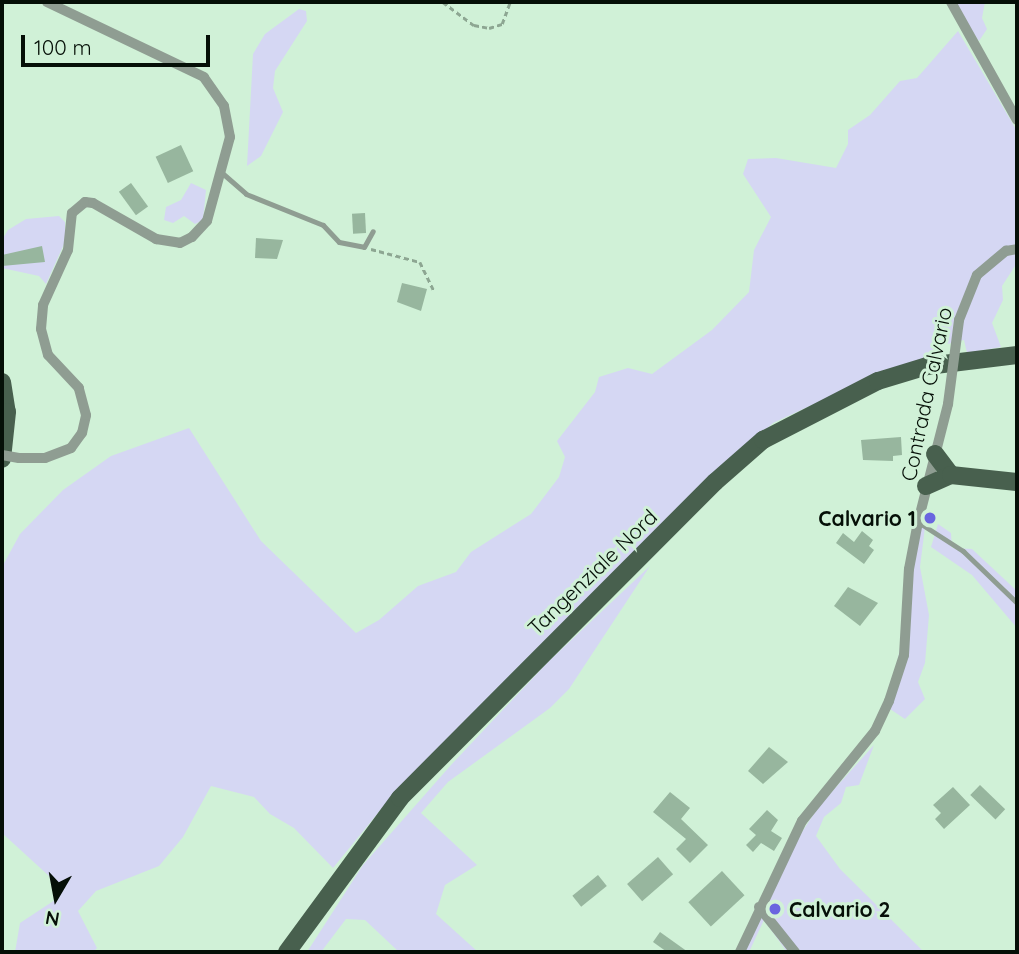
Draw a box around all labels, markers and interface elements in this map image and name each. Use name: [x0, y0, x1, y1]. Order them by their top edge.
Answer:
scale bar: [24, 21, 214, 65]
text: 100 m: [34, 34, 92, 60]
street label: Contrada Calvario: [895, 305, 957, 483]
street label: Tangenziale Nord: [522, 504, 662, 640]
place label: Calvario 1: [818, 505, 916, 531]
marker: Calvario 1: [922, 510, 938, 526]
north arrow: [21, 863, 91, 933]
place label: Calvario 2: [789, 896, 890, 922]
marker: Calvario 2: [767, 901, 783, 917]
text: N: [43, 906, 61, 932]

